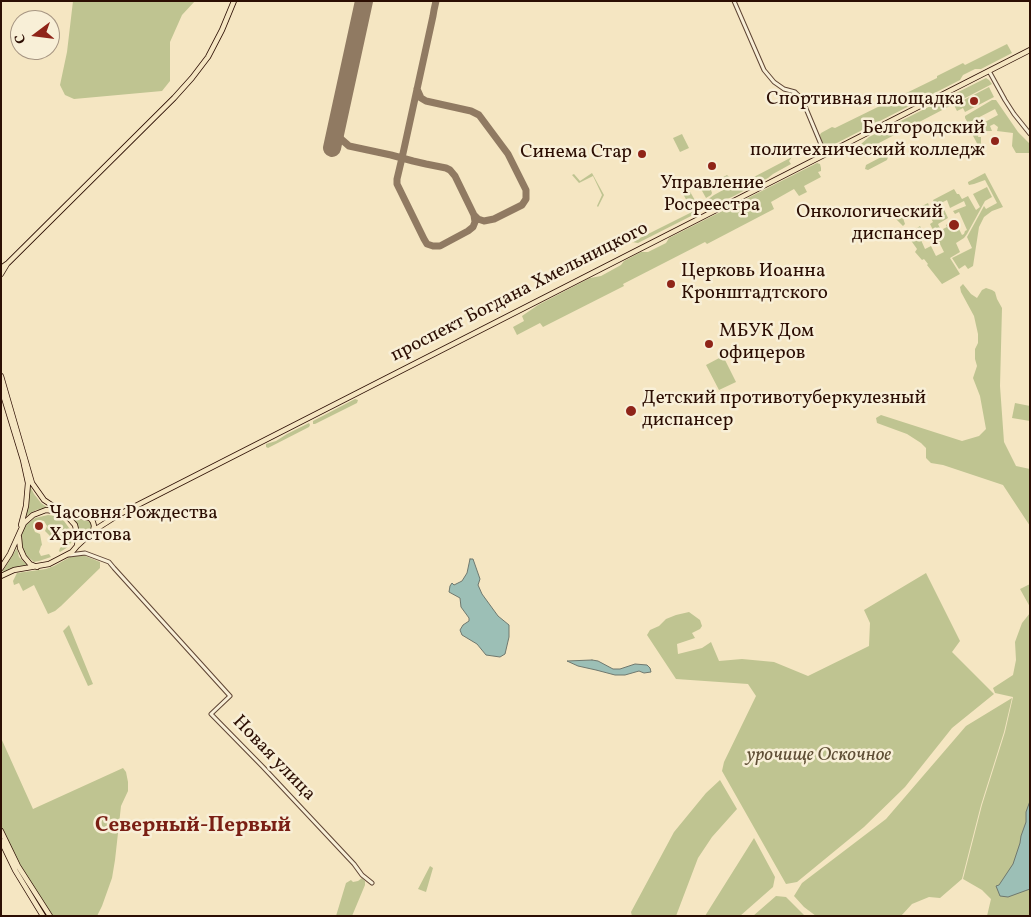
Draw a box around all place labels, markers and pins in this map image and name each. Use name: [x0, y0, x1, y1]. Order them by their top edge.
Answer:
place label: Спортивная площадка: [766, 90, 964, 112]
marker: Спортивная площадка: [968, 95, 980, 107]
place label: Белгородский политехнический колледж: [750, 119, 985, 163]
marker: Белгородский политехнический колледж: [989, 135, 1001, 147]
place label: Синема Стар: [520, 143, 632, 165]
marker: Синема Стар: [636, 148, 648, 160]
marker: Управление Росреестра: [706, 160, 718, 172]
place label: Управление Росреестра: [660, 174, 764, 218]
place label: Онкологический диспансер: [796, 203, 943, 247]
marker: Онкологический диспансер: [947, 218, 961, 232]
place label: Церковь Иоанна Кронштадтского: [681, 262, 828, 306]
marker: Церковь Иоанна Кронштадтского: [665, 278, 677, 290]
place label: МБУК Дом офицеров: [719, 322, 814, 366]
marker: МБУК Дом офицеров: [703, 338, 715, 350]
place label: Детский противотуберкулезный диспансер: [642, 389, 926, 433]
marker: Детский противотуберкулезный диспансер: [624, 404, 638, 418]
place label: Часовня Рождества Христова: [49, 504, 218, 548]
marker: Часовня Рождества Христова: [33, 520, 45, 532]

